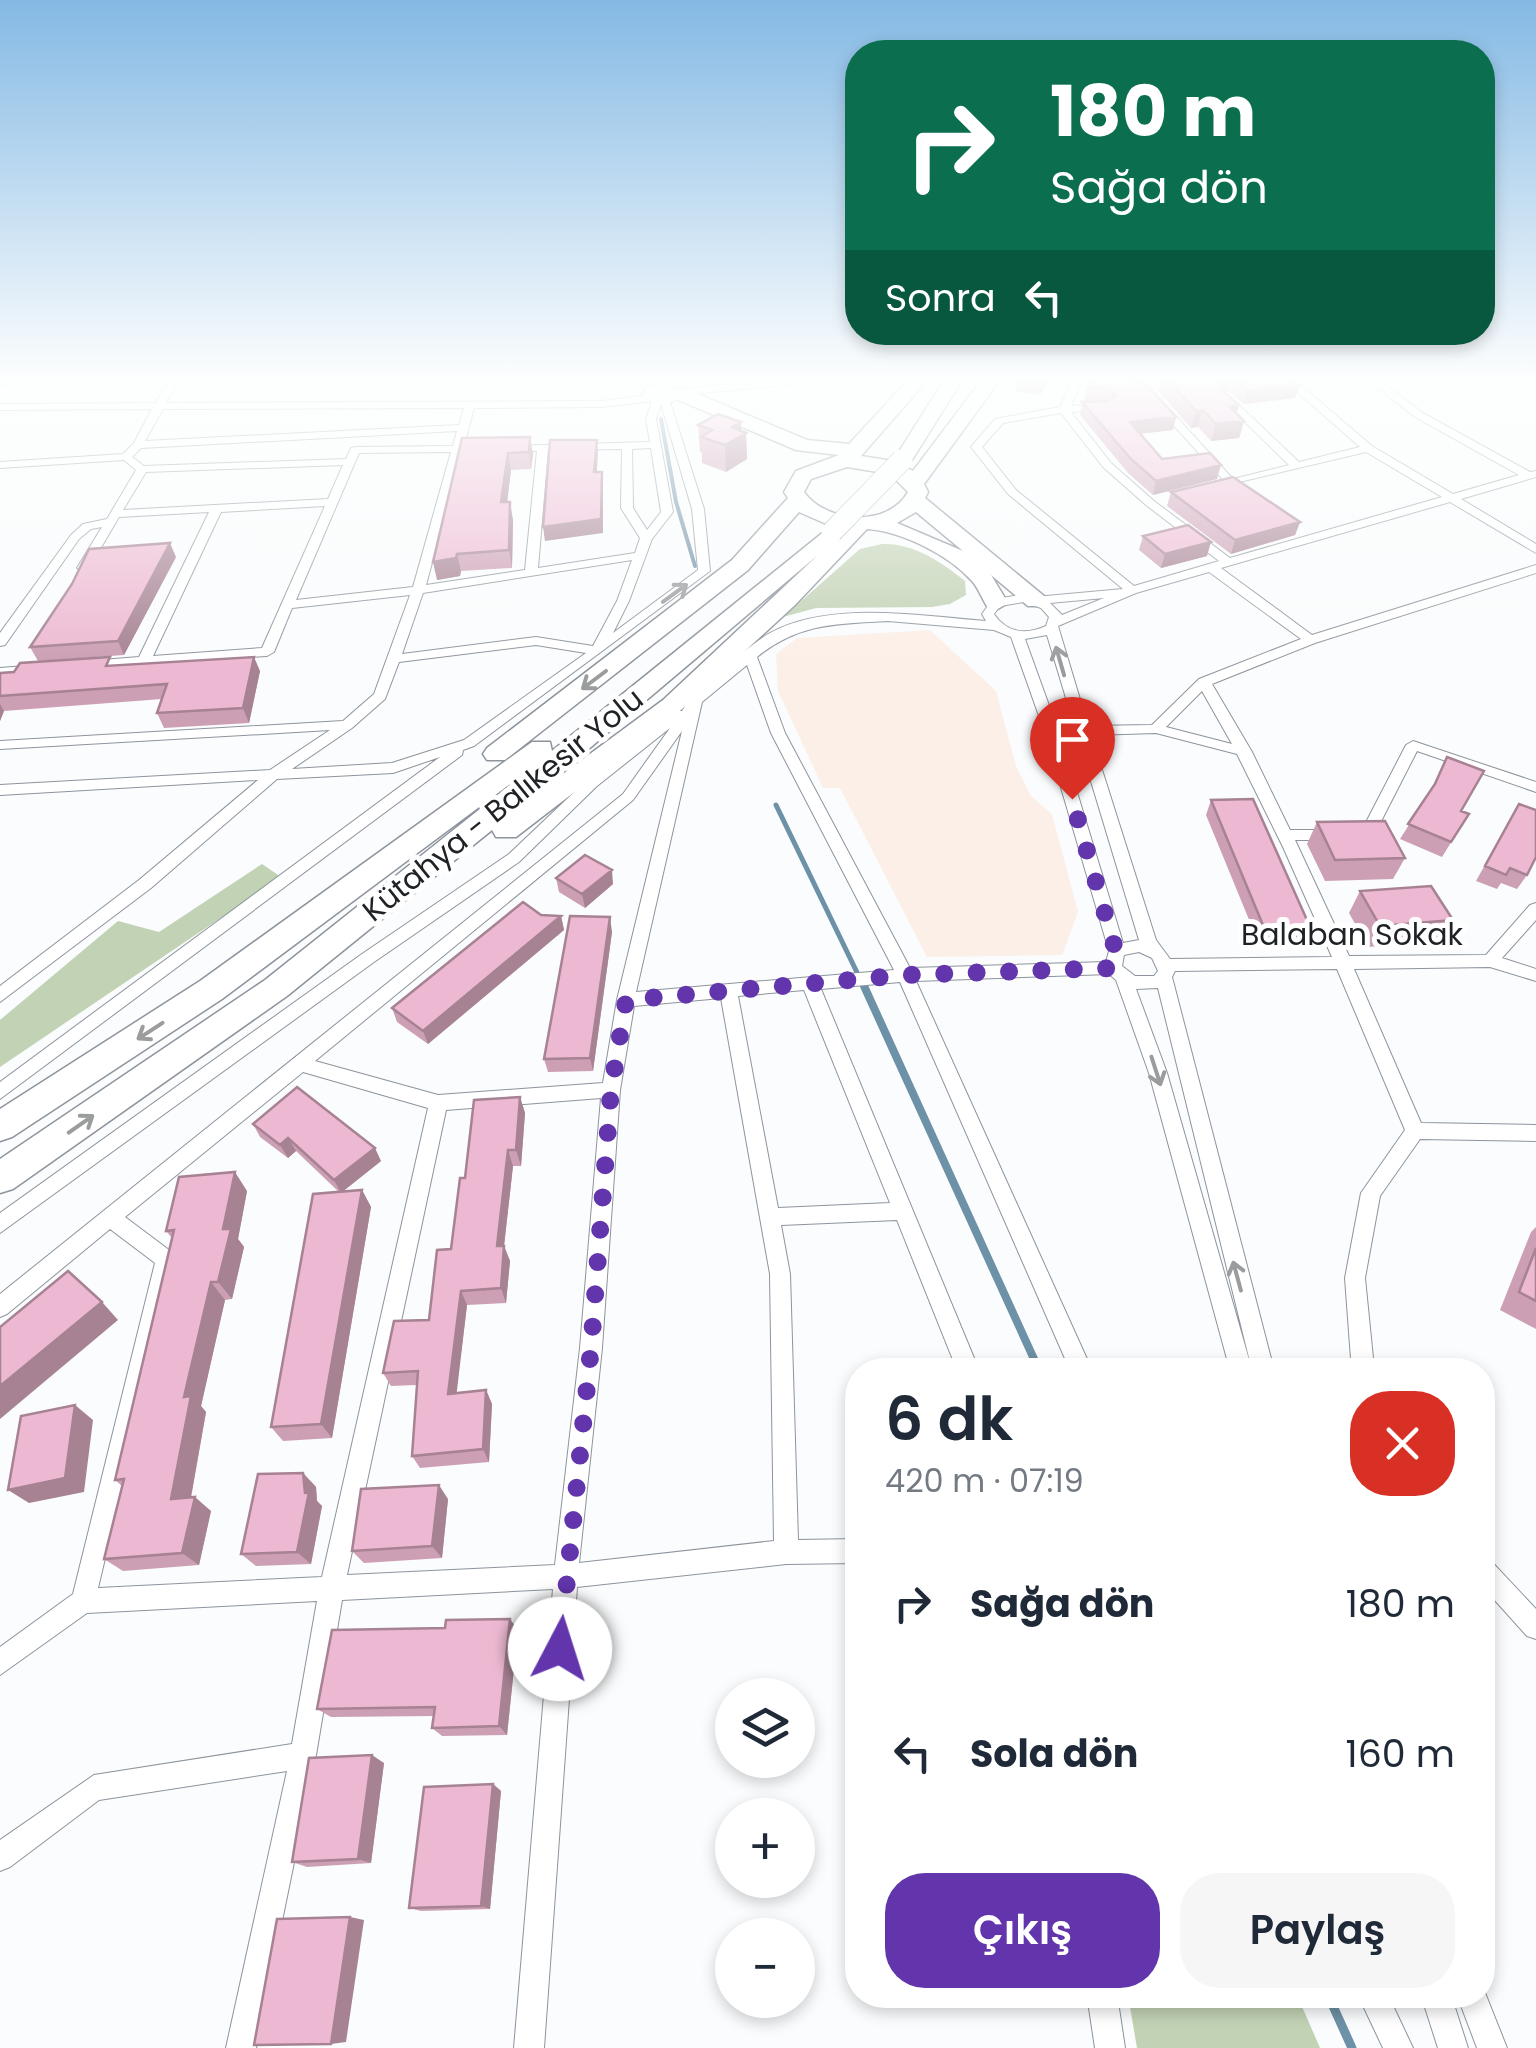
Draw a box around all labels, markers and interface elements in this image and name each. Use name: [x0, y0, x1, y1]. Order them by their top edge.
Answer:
text: 180 m: [1050, 62, 1256, 161]
icon: right: [885, 80, 1015, 210]
text: Sağa dön: [1050, 156, 1268, 219]
icon: left: [1016, 270, 1071, 325]
text: Sonra: [885, 271, 996, 324]
one-way arrow: [661, 582, 688, 603]
one-way arrow: [1050, 645, 1069, 677]
one-way arrow: [581, 669, 608, 690]
street label: Kütahya - Balıkesir Yolu: [353, 678, 652, 932]
pin: [1030, 697, 1115, 800]
icon: arrive: [1045, 712, 1100, 767]
street label: Balaban Sokak: [1241, 913, 1464, 956]
one-way arrow: [136, 1020, 164, 1041]
one-way arrow: [1149, 1055, 1167, 1087]
one-way arrow: [66, 1114, 94, 1135]
one-way arrow: [1226, 1261, 1245, 1292]
text: 6 dk: [885, 1377, 1013, 1461]
button: close: [1350, 1391, 1455, 1496]
text: 420 m · 07:19: [885, 1458, 1084, 1503]
icon: right: [885, 1576, 940, 1631]
text: Sağa dön: [970, 1577, 1154, 1630]
text: 180 m: [1346, 1577, 1455, 1630]
position arrow: [508, 1597, 612, 1701]
map controls: [715, 1678, 815, 2018]
button: layers: [715, 1678, 815, 1778]
icon: left: [885, 1726, 940, 1781]
text: Sola dön: [970, 1727, 1138, 1780]
text: 160 m: [1346, 1727, 1455, 1780]
button: +: [715, 1798, 815, 1898]
button: Çıkış: [885, 1873, 1160, 1988]
button: Paylaş: [1180, 1873, 1455, 1988]
button: −: [715, 1918, 815, 2018]

